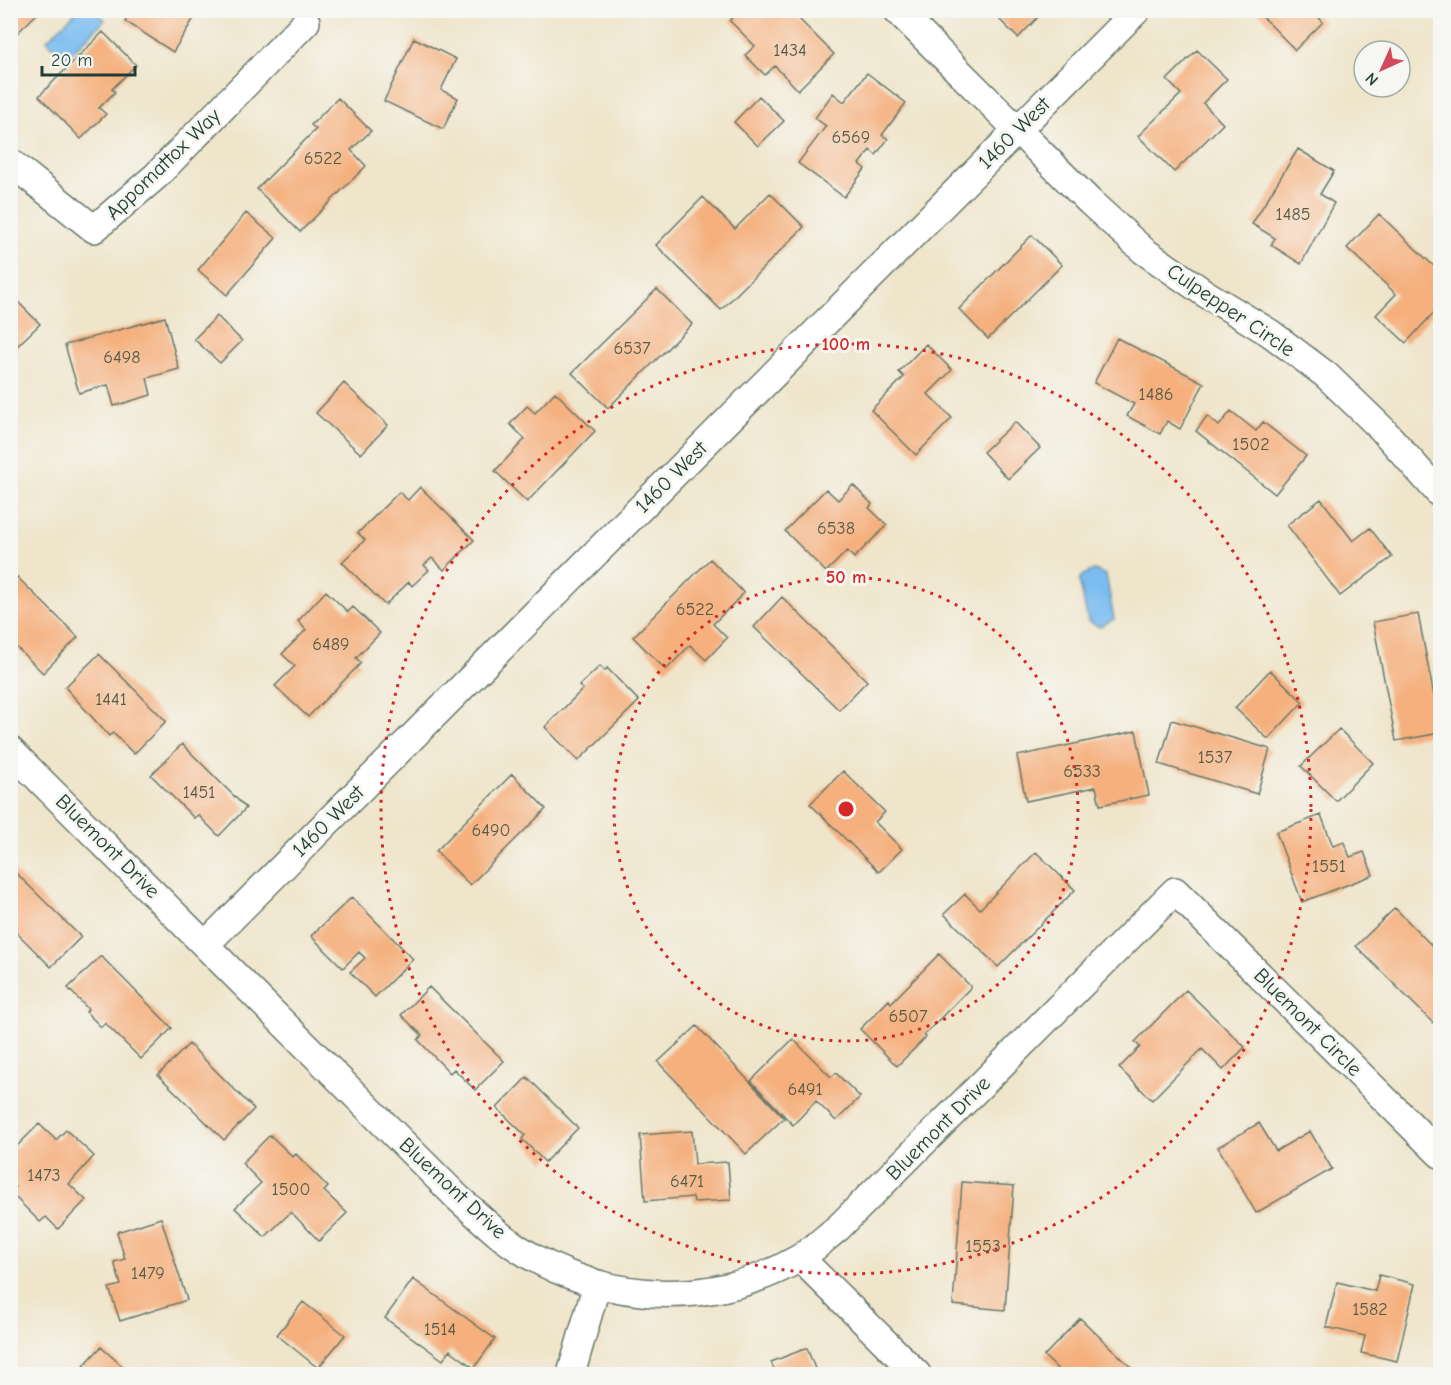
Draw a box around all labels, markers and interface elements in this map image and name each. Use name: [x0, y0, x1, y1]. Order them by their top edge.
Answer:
scale bar: [42, 39, 135, 77]
north arrow: [1352, 39, 1412, 99]
house number: 1434: [773, 40, 807, 61]
text: 20 m: [51, 50, 92, 71]
text: N: [1362, 69, 1382, 89]
street label: 1460 West: [973, 91, 1056, 174]
street label: Appomattox Way: [101, 103, 226, 225]
house number: 6569: [832, 127, 870, 148]
house number: 6522: [304, 148, 342, 169]
house number: 1485: [1276, 204, 1310, 225]
street label: Culpepper Circle: [1163, 258, 1299, 362]
text: 100 m: [822, 334, 870, 355]
house number: 6537: [613, 338, 651, 359]
house number: 6498: [103, 347, 141, 368]
house number: 1486: [1139, 384, 1173, 405]
house number: 1502: [1232, 434, 1270, 455]
street label: 1460 West: [630, 435, 713, 518]
house number: 6538: [817, 518, 855, 539]
text: 50 m: [826, 567, 866, 588]
house number: 6522: [676, 599, 714, 620]
house number: 6489: [312, 634, 350, 655]
house number: 1441: [95, 689, 127, 710]
house number: 1537: [1198, 747, 1233, 768]
house number: 6533: [1063, 761, 1101, 782]
street label: 1460 West: [287, 779, 370, 862]
house number: 1451: [183, 782, 215, 803]
street label: Bluemont Drive: [51, 789, 165, 903]
centre of rings: [836, 799, 856, 819]
house number: 6490: [472, 820, 511, 841]
house number: 1551: [1312, 856, 1346, 877]
street label: Bluemont Circle: [1249, 963, 1367, 1081]
house number: 6507: [889, 1006, 928, 1027]
street label: Bluemont Drive: [881, 1071, 995, 1185]
house number: 6491: [787, 1079, 823, 1100]
street label: Bluemont Drive: [395, 1132, 511, 1244]
house number: 1473: [27, 1165, 61, 1186]
house number: 6471: [670, 1171, 704, 1192]
house number: 1500: [272, 1179, 310, 1200]
house number: 1553: [965, 1236, 1001, 1257]
house number: 1479: [131, 1263, 165, 1284]
house number: 1582: [1352, 1299, 1388, 1320]
house number: 1514: [424, 1319, 456, 1340]

